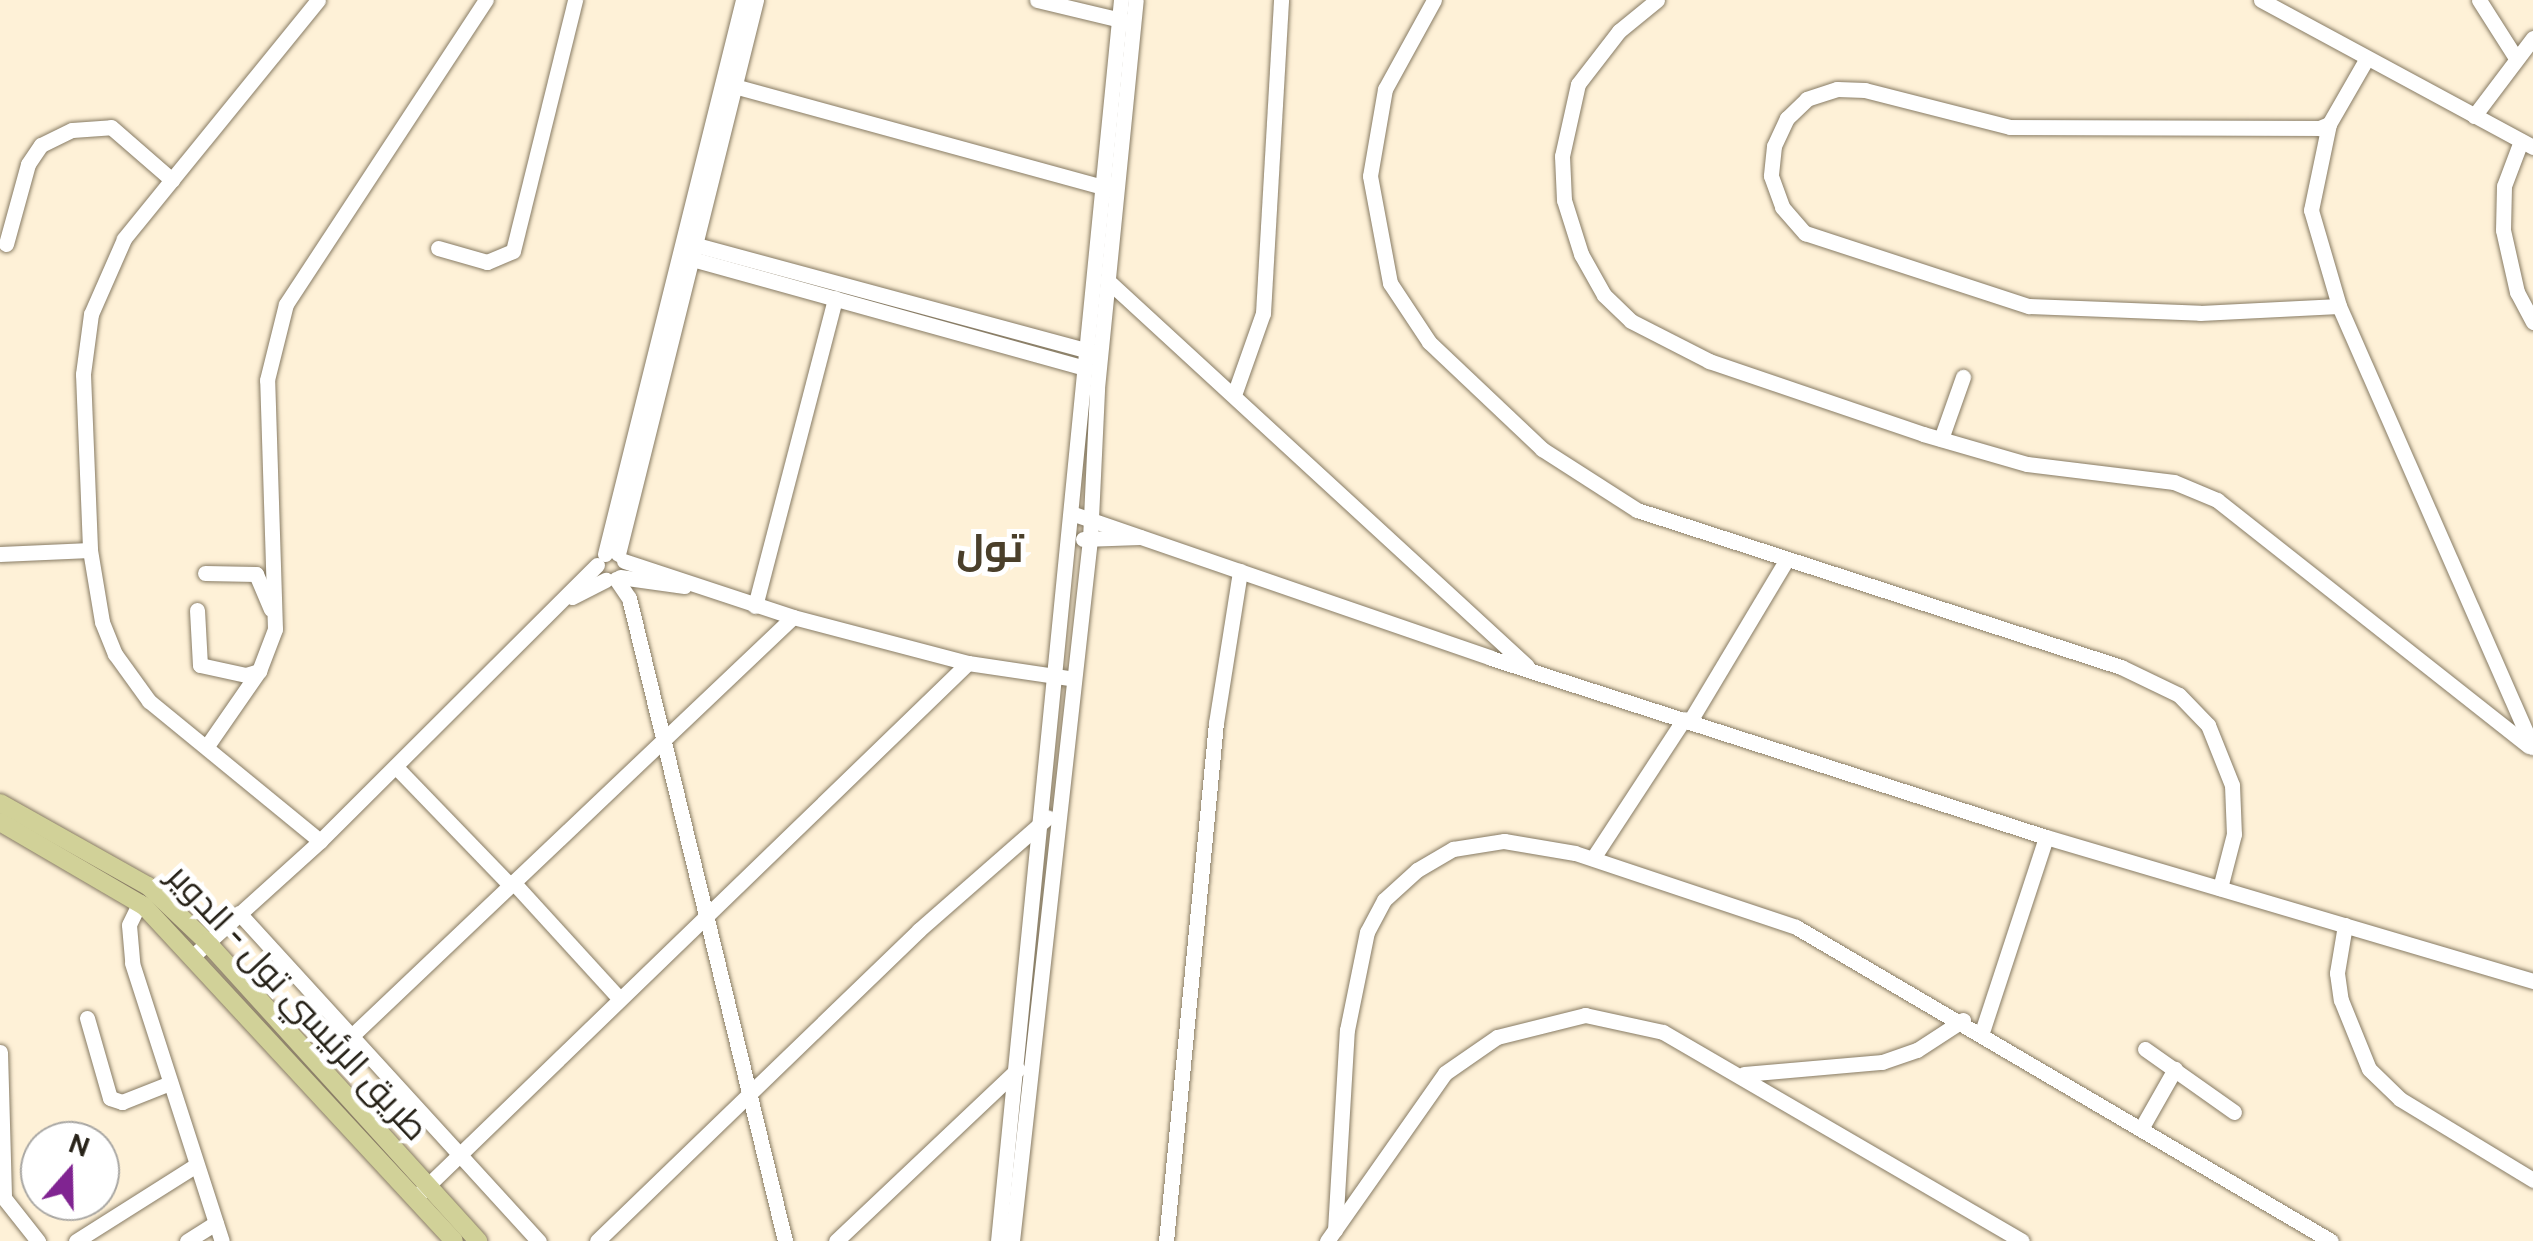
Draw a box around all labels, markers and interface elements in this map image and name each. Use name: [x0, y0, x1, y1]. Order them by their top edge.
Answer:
district label: تول: [956, 524, 1024, 572]
street label: طريق الرئيسي تول - الدوير: [159, 855, 437, 1149]
north arrow: [20, 1121, 120, 1221]
text: N: [64, 1125, 95, 1164]

